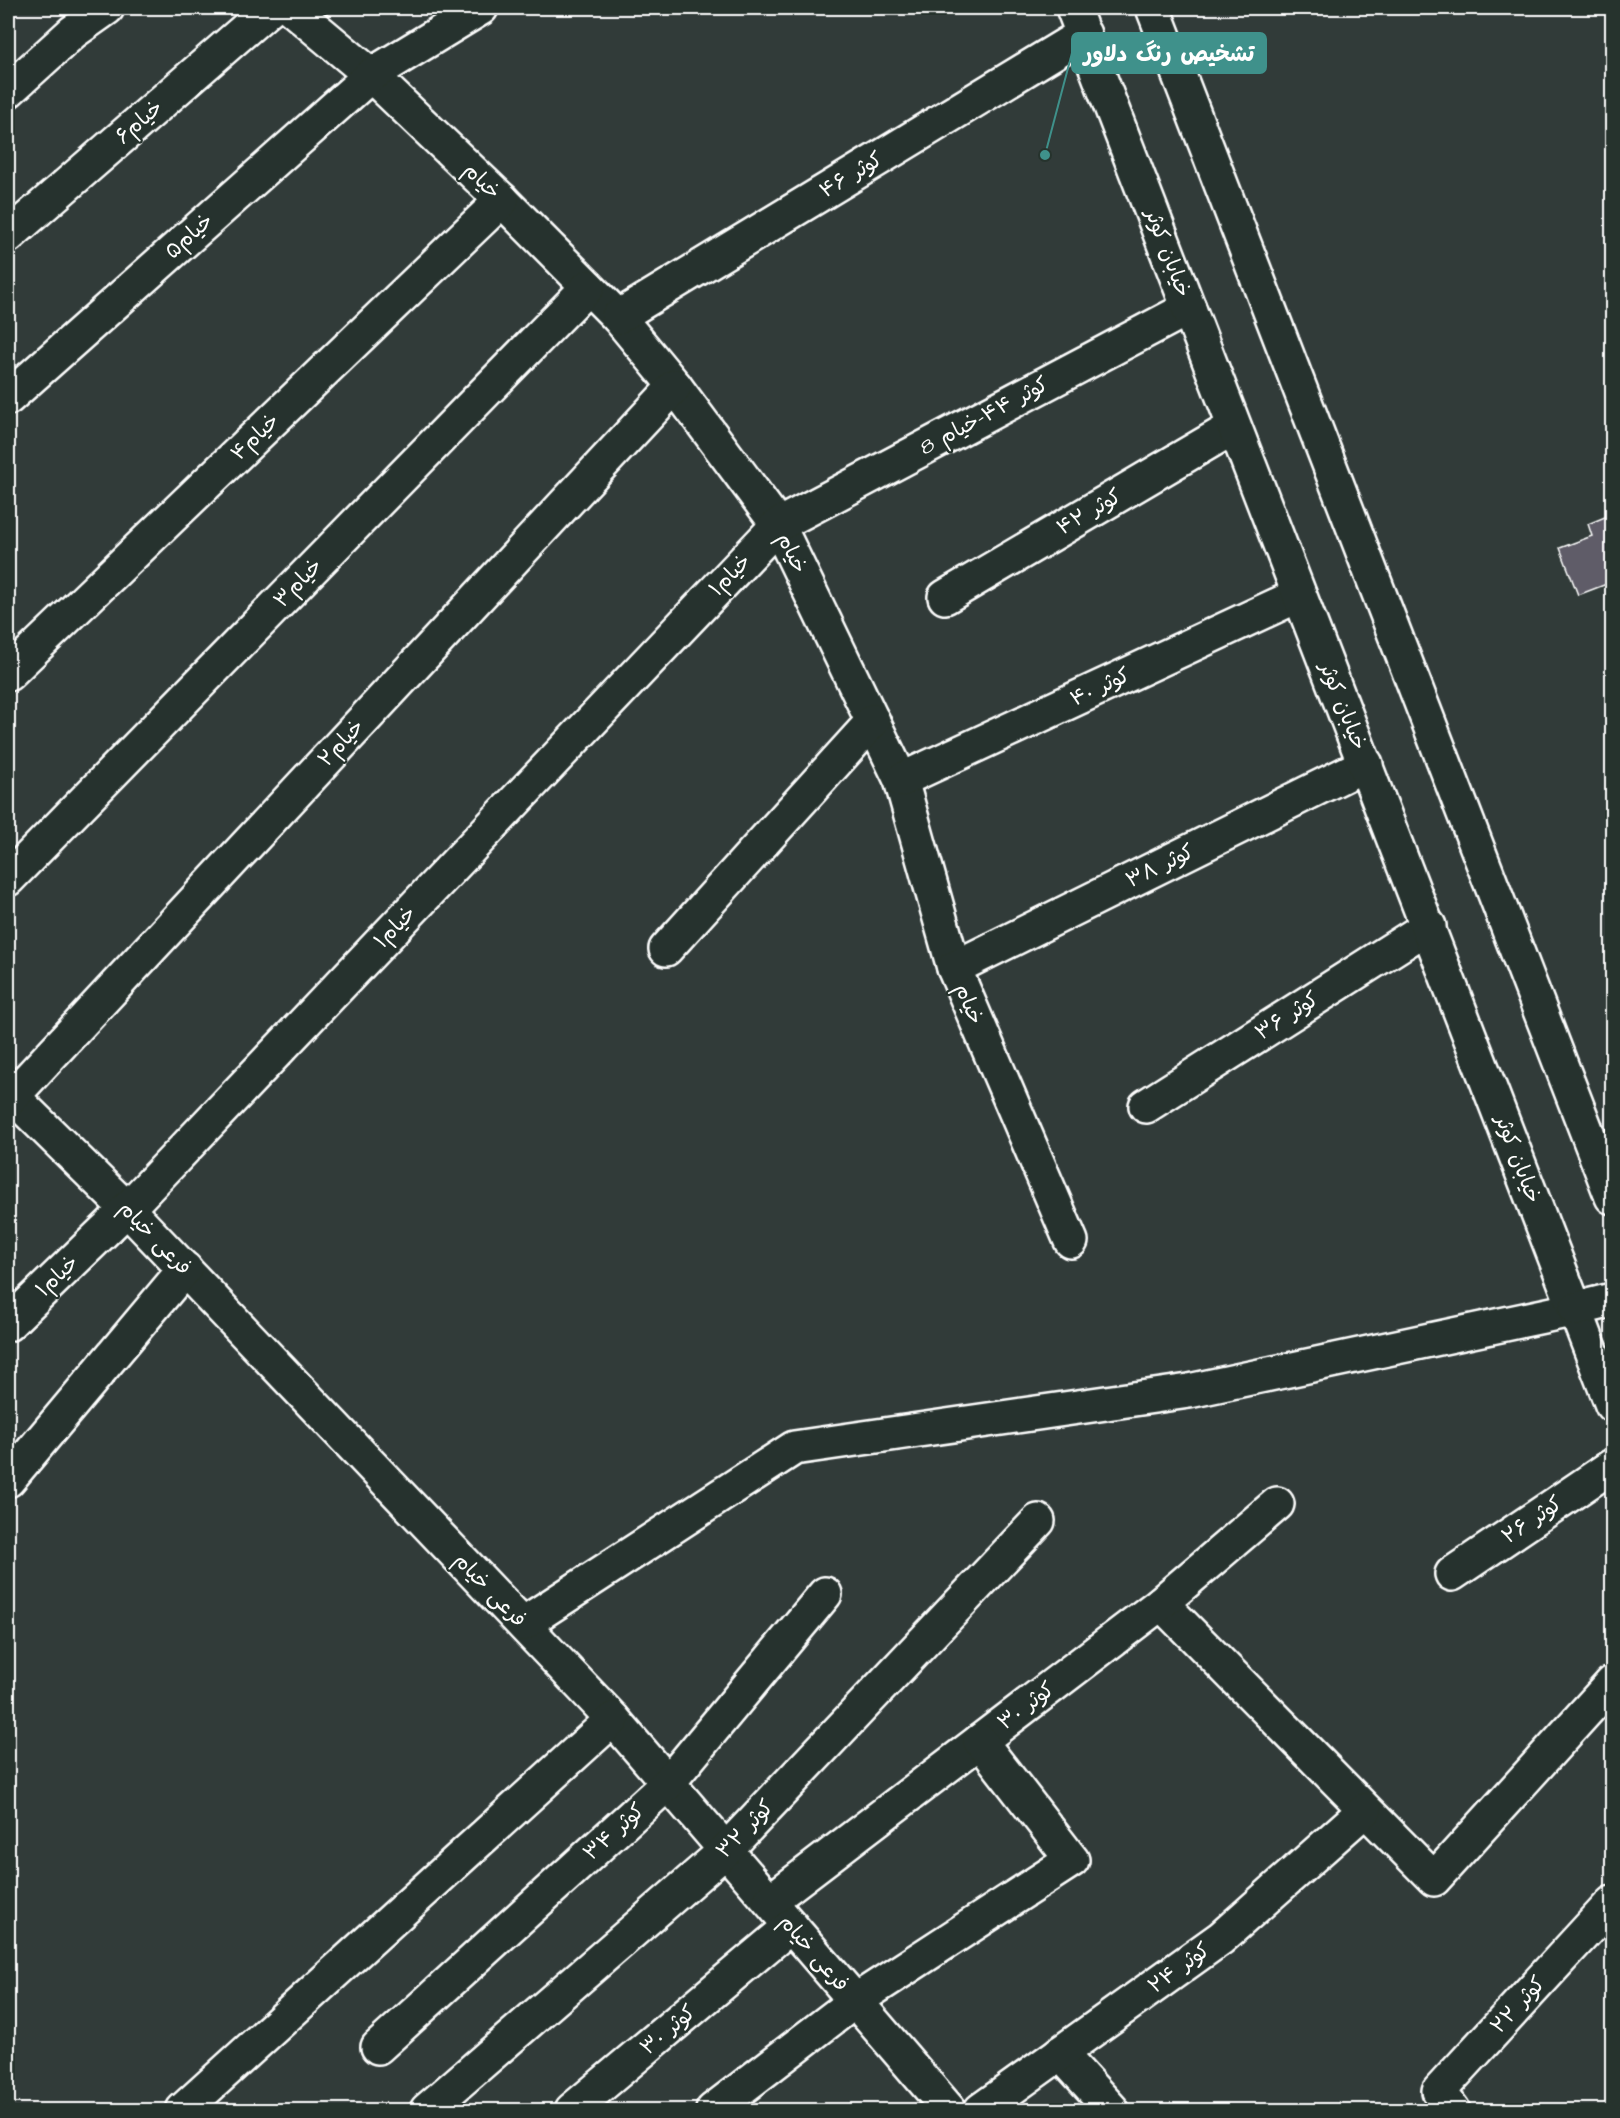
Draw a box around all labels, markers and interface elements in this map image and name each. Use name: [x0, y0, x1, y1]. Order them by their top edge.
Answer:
callout: تشخیص رنگ دلاور: [1072, 33, 1266, 73]
text: تشخیص رنگ دلاور: [1082, 39, 1255, 70]
street label: خیام۶: [109, 93, 170, 152]
street label: کوثر ۴۶: [814, 145, 888, 205]
street label: خیام: [456, 156, 507, 207]
street label: خیابان کوثر: [1137, 203, 1198, 301]
street label: خیام۵: [158, 206, 220, 266]
street label: کوثر ۴۴-خیام 8: [914, 370, 1054, 463]
street label: خیام۴: [224, 407, 286, 468]
street label: کوثر ۴۲: [1051, 482, 1127, 542]
street label: خیام: [769, 528, 814, 579]
street label: خیام۱: [702, 547, 758, 603]
street label: خیام۳: [267, 552, 330, 615]
street label: خیابان کوثر: [1312, 656, 1374, 754]
street label: کوثر ۴۰: [1065, 661, 1135, 713]
street label: خیام۲: [311, 713, 371, 774]
street label: کوثر ۳۸: [1121, 837, 1199, 895]
street label: خیام۱: [367, 899, 423, 955]
street label: خیام: [947, 979, 990, 1029]
street label: کوثر ۳۶: [1250, 985, 1324, 1047]
street label: خیابان کوثر: [1487, 1109, 1548, 1207]
street label: فرعی خیام: [111, 1194, 198, 1282]
street label: خیام۱: [29, 1248, 85, 1304]
street label: کوثر ۲۶: [1496, 1489, 1568, 1551]
street label: فرعی خیام: [446, 1546, 533, 1634]
street label: کوثر ۳۰: [992, 1675, 1060, 1737]
street label: کوثر ۳۲: [710, 1793, 780, 1865]
street label: کوثر ۳۴: [577, 1797, 651, 1867]
street label: فرعی خیام: [772, 1908, 856, 1998]
street label: کوثر ۲۴: [1142, 1936, 1216, 2000]
street label: کوثر ۲۲: [1484, 1970, 1552, 2040]
street label: کوثر ۳۰: [634, 1998, 702, 2062]

